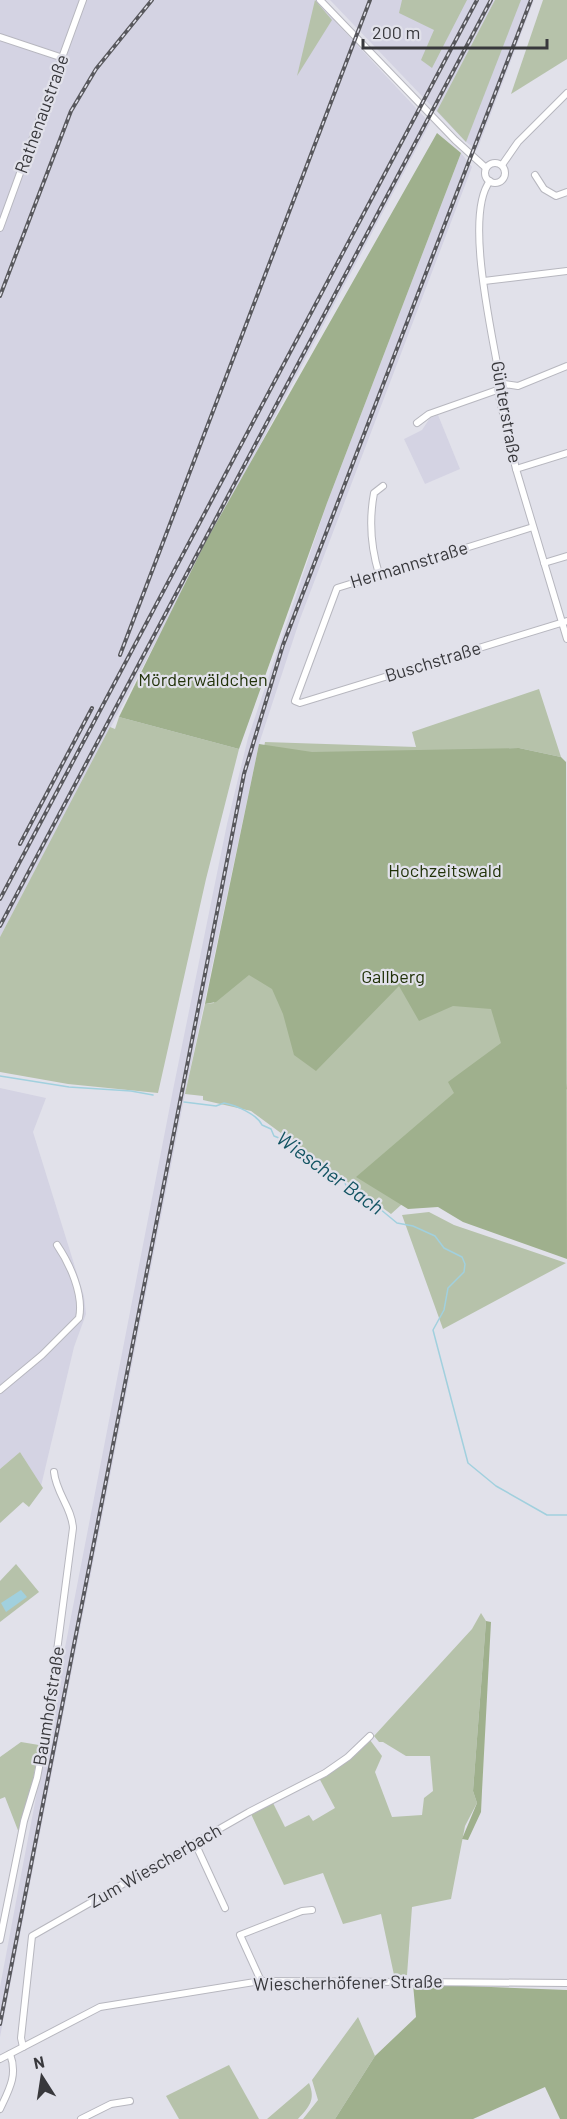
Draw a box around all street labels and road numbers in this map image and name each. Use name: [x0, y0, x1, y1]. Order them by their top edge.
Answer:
street label: Rathenaustraße: [9, 51, 73, 176]
street label: Günterstraße: [487, 359, 527, 465]
street label: Hermannstraße: [347, 536, 470, 592]
street label: Buschstraße: [382, 636, 483, 686]
street label: Baumhofstraße: [28, 1644, 68, 1767]
street label: Zum Wiescherbach: [84, 1818, 225, 1912]
street label: Wiescherhöfener Straße: [253, 1969, 443, 1995]

